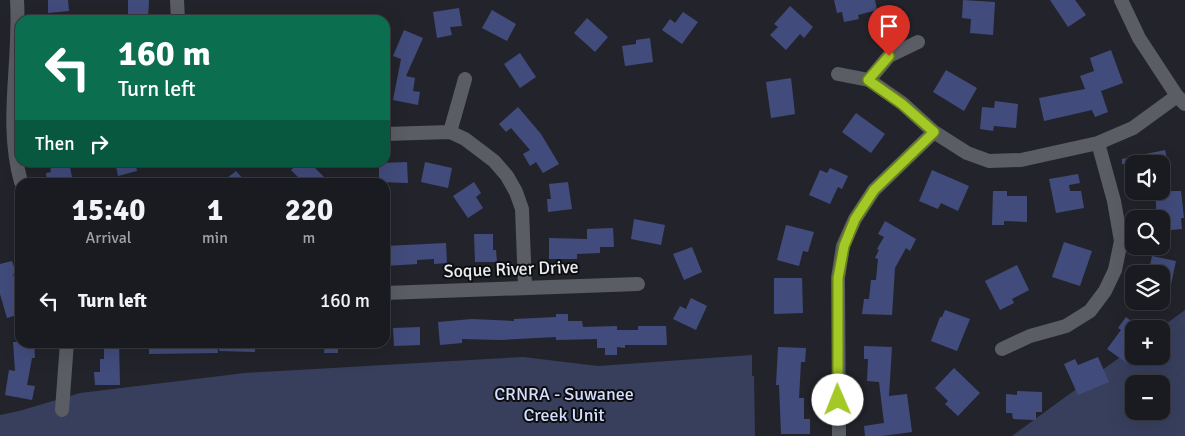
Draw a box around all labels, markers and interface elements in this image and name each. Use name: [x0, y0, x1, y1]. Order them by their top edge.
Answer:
pin: [868, 5, 910, 56]
icon: arrive: [875, 12, 903, 40]
text: 160 m: [118, 32, 211, 75]
icon: left: [35, 35, 100, 100]
text: Turn left: [118, 75, 196, 102]
icon: right: [85, 130, 113, 158]
text: Then: [35, 132, 75, 156]
map controls: [1125, 155, 1170, 420]
button: sound: [1125, 155, 1170, 200]
text: 15:40: [72, 192, 145, 229]
text: 1: [207, 192, 223, 229]
text: 220: [285, 192, 333, 229]
button: search: [1125, 210, 1170, 255]
text: Arrival: [85, 228, 132, 248]
text: min: [202, 228, 228, 248]
text: m: [303, 228, 315, 248]
street label: Soque River Drive: [443, 256, 579, 282]
button: layers: [1125, 265, 1170, 310]
icon: left: [35, 287, 63, 315]
text: Turn left: [78, 289, 147, 313]
text: 160 m: [320, 289, 370, 313]
button: +: [1125, 320, 1170, 365]
position arrow: [811, 373, 863, 425]
button: −: [1125, 375, 1170, 420]
park label: CRNRA - Suwanee Creek Unit: [494, 383, 634, 426]

